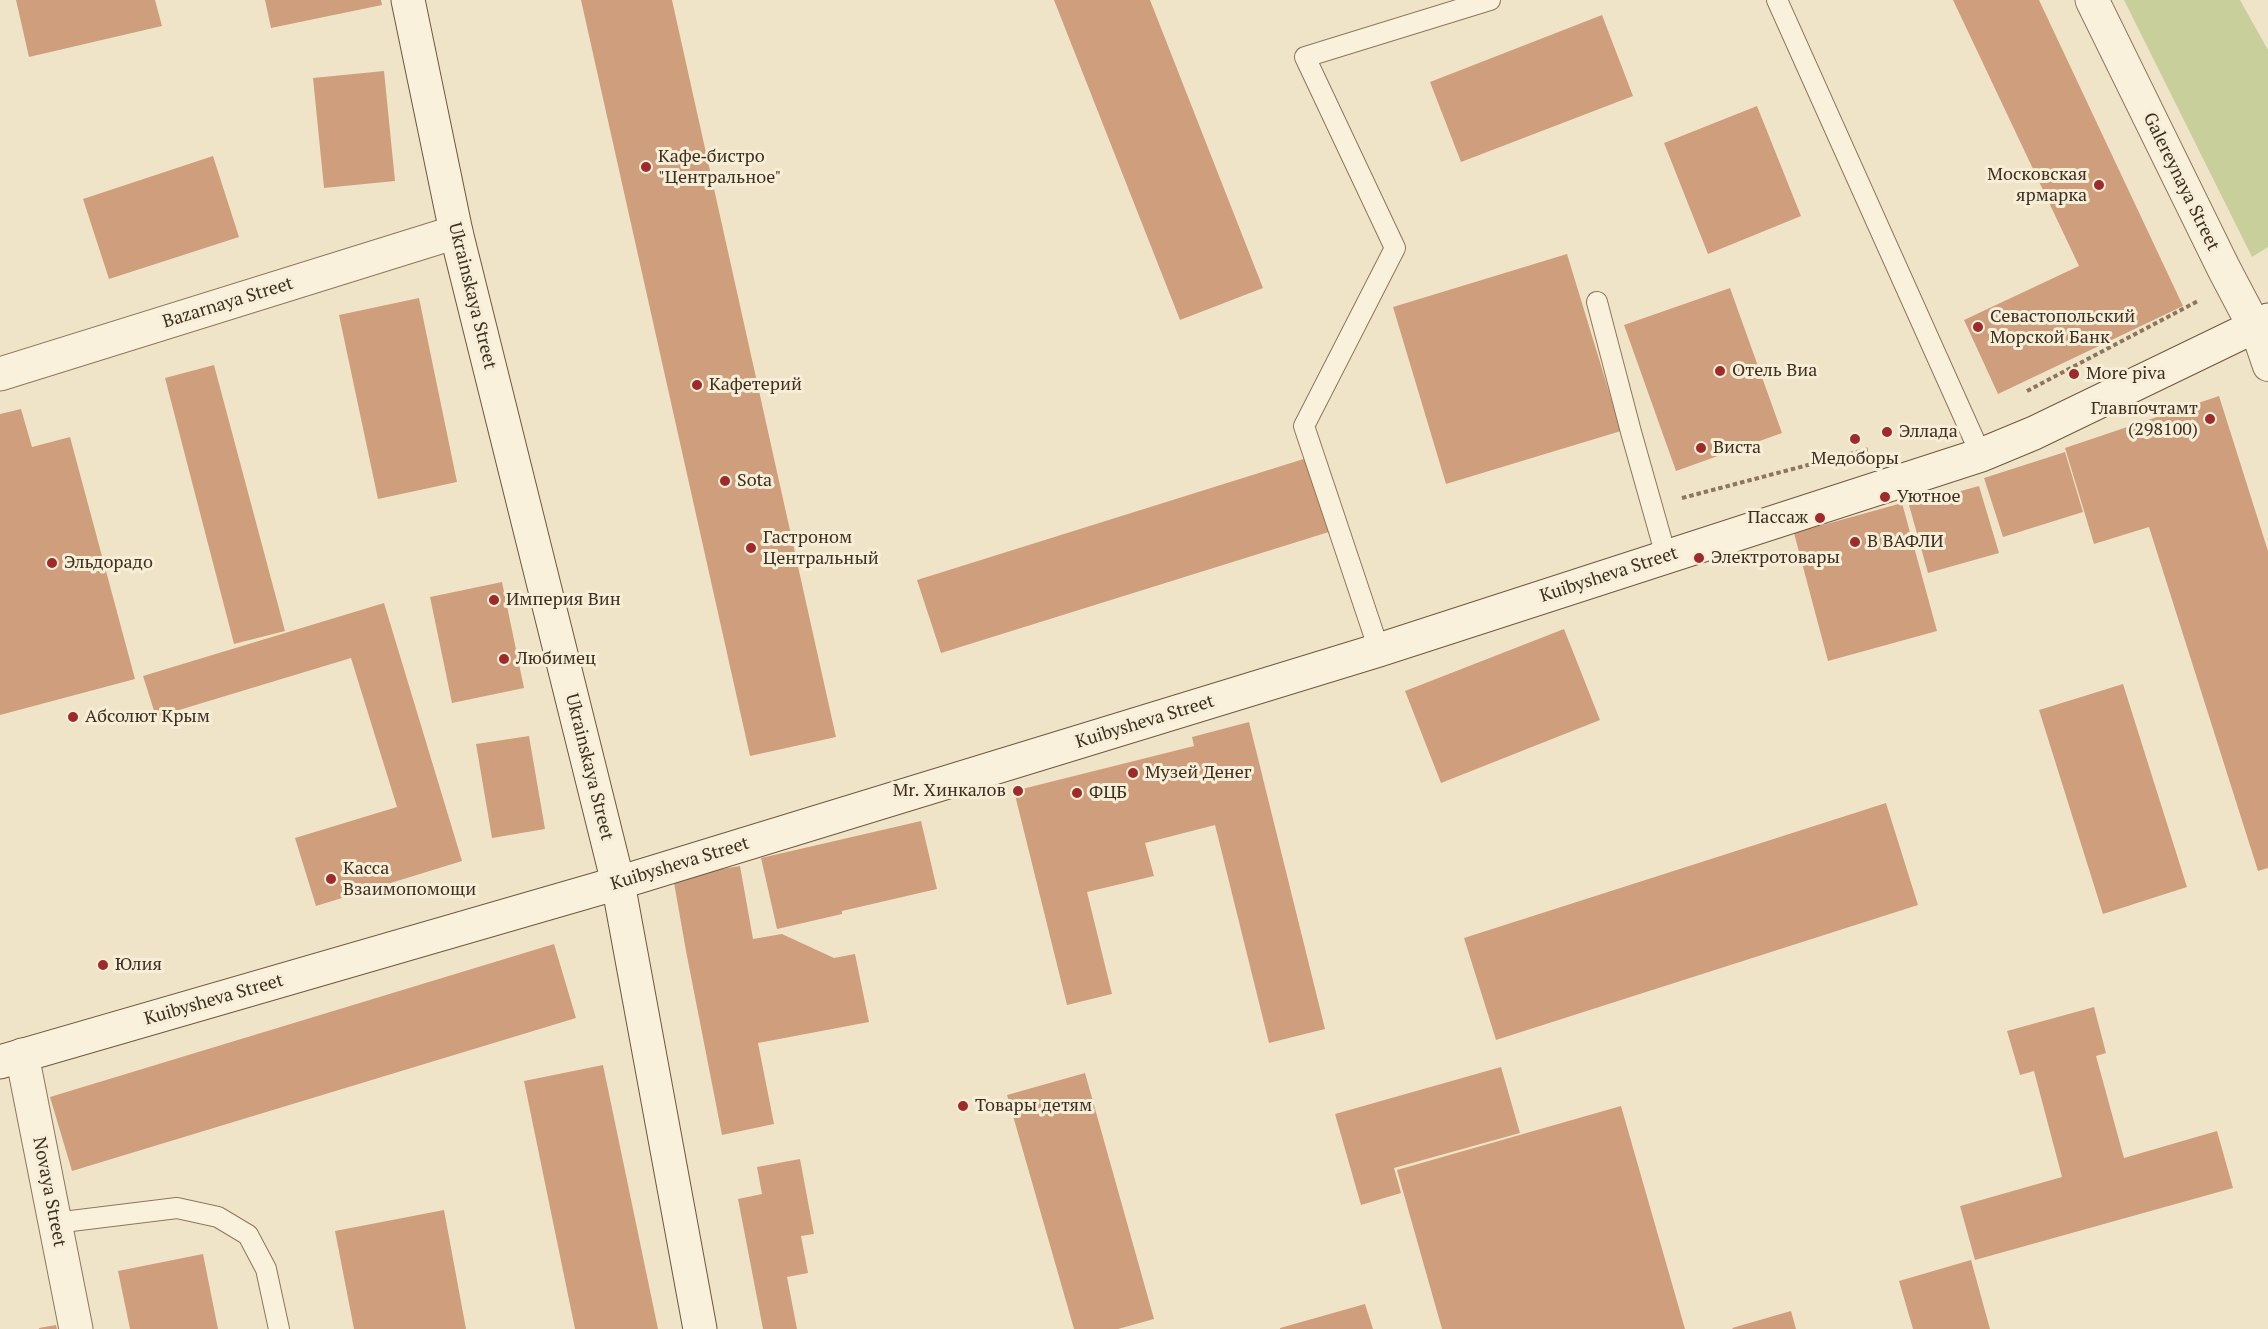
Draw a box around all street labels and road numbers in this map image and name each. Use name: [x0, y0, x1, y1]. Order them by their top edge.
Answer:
street label: Galereynaya Street: [2138, 109, 2224, 255]
street label: Ukrainskaya Street: [443, 220, 501, 372]
street label: Bazarnaya Street: [160, 273, 296, 333]
street label: Kuibysheva Street: [1537, 543, 1681, 607]
street label: Ukrainskaya Street: [560, 691, 618, 843]
street label: Kuibysheva Street: [1073, 691, 1217, 753]
street label: Kuibysheva Street: [608, 833, 752, 895]
street label: Kuibysheva Street: [142, 970, 286, 1030]
street label: Novaya Street: [28, 1135, 70, 1249]

